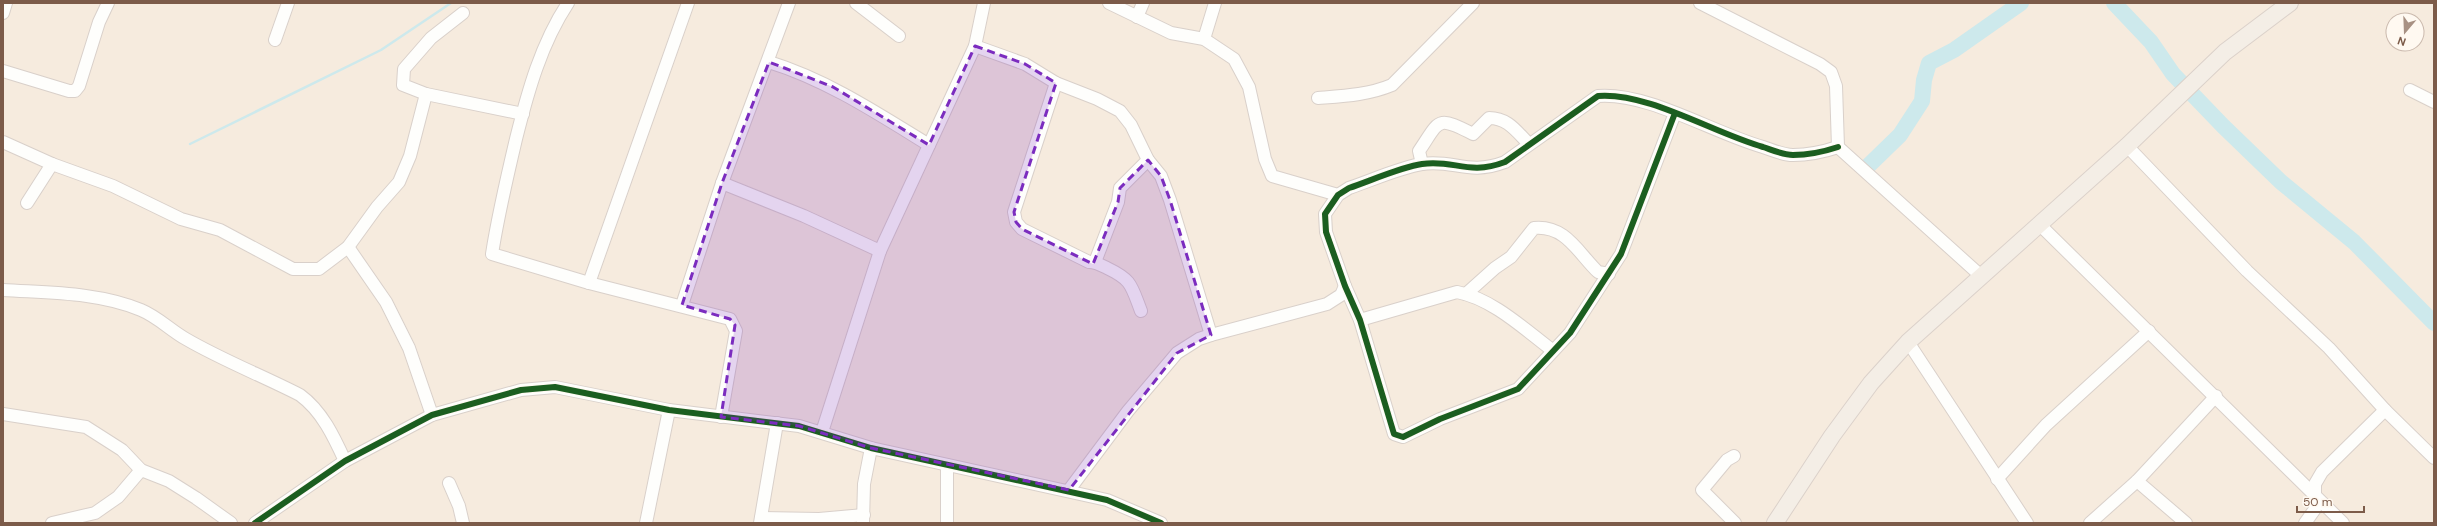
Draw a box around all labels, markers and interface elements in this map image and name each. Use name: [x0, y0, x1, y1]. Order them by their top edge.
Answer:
north arrow: [2385, 12, 2425, 52]
text: N: [2396, 34, 2408, 49]
scale bar: [2297, 488, 2364, 514]
text: 50 m: [2303, 494, 2332, 510]

